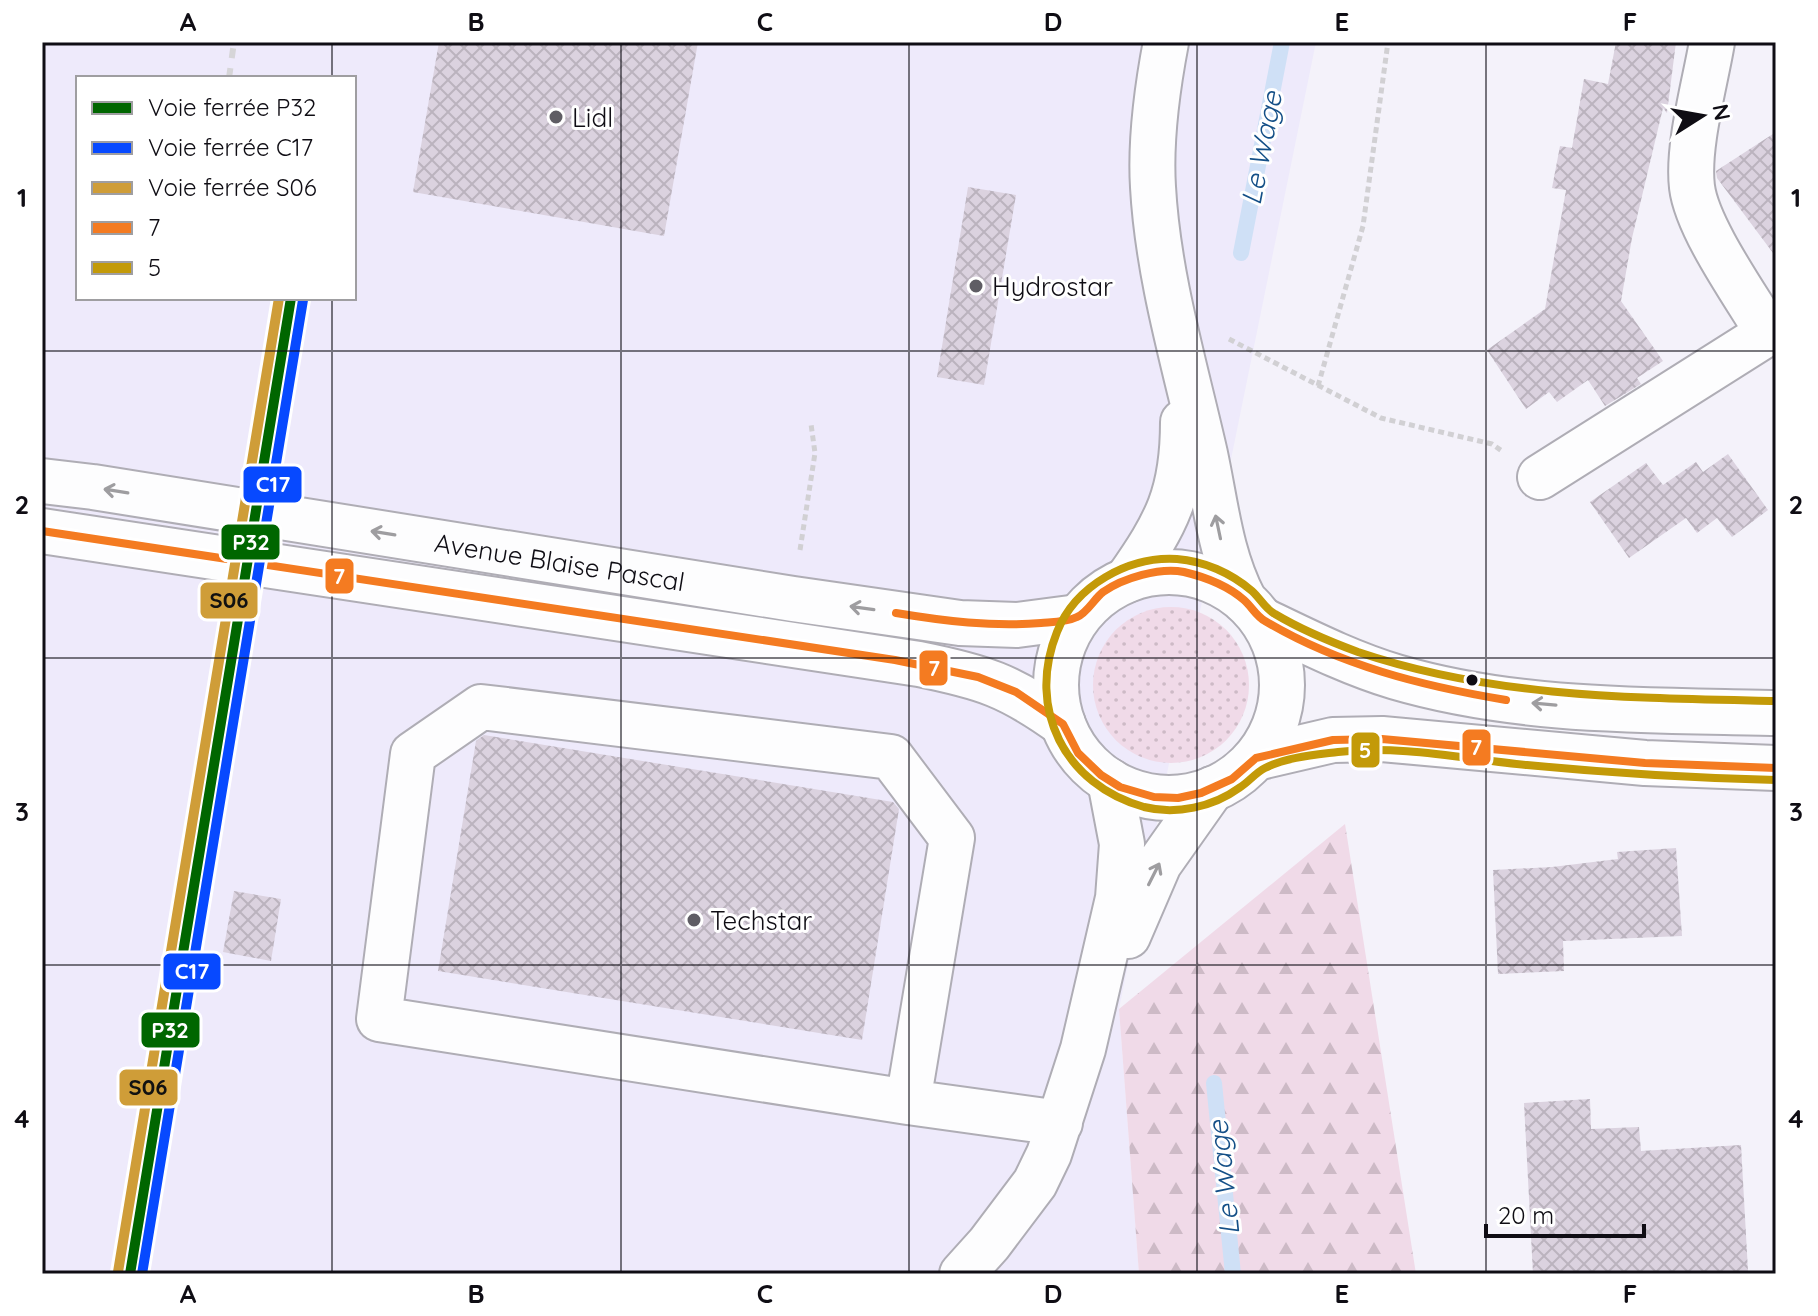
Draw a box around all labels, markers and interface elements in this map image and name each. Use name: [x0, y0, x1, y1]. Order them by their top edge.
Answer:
text: A: [180, 5, 197, 38]
text: B: [467, 5, 485, 38]
text: C: [757, 5, 773, 38]
text: D: [1044, 5, 1062, 38]
text: E: [1335, 5, 1349, 38]
text: F: [1623, 5, 1637, 38]
legend: [76, 76, 356, 300]
north arrow: [1662, 76, 1742, 156]
water label: Le Wage: [1233, 87, 1289, 208]
text: Voie ferrée P32: [148, 92, 316, 122]
place label: Lidl: [572, 101, 613, 134]
text: N: [1706, 102, 1737, 123]
marker: Lidl: [547, 108, 565, 126]
text: Voie ferrée C17: [148, 132, 313, 162]
text: Voie ferrée S06: [148, 172, 317, 202]
text: 1: [17, 181, 27, 214]
text: 1: [1791, 181, 1801, 214]
text: 7: [148, 212, 160, 242]
text: 5: [148, 252, 161, 282]
place label: Hydrostar: [992, 270, 1113, 303]
marker: Hydrostar: [967, 277, 985, 295]
line badge: C17: [242, 465, 303, 504]
text: C17: [256, 470, 290, 498]
one-way arrow: [104, 483, 130, 498]
text: 2: [15, 488, 29, 521]
text: 2: [1789, 488, 1803, 521]
one-way arrow: [1210, 514, 1225, 540]
line badge: P32: [220, 523, 281, 561]
one-way arrow: [371, 525, 397, 540]
street label: Avenue Blaise Pascal: [432, 525, 687, 598]
text: P32: [232, 528, 270, 556]
line badge: 7: [324, 557, 355, 595]
text: 7: [333, 562, 345, 590]
line badge: S06: [199, 581, 259, 620]
text: S06: [210, 586, 248, 614]
one-way arrow: [849, 600, 875, 615]
line badge: 7: [918, 649, 949, 687]
text: 7: [928, 654, 940, 682]
unlabelled marker: [1464, 672, 1480, 688]
one-way arrow: [1531, 696, 1558, 711]
line badge: 7: [1461, 728, 1492, 767]
line badge: 5: [1350, 731, 1381, 769]
text: 7: [1470, 733, 1482, 761]
text: 5: [1359, 736, 1371, 764]
text: 3: [15, 795, 29, 828]
text: 3: [1789, 795, 1803, 828]
one-way arrow: [1147, 862, 1163, 886]
place label: Techstar: [710, 904, 812, 937]
marker: Techstar: [685, 911, 703, 929]
line badge: C17: [162, 952, 222, 991]
text: C17: [175, 957, 209, 985]
line badge: P32: [140, 1011, 201, 1049]
text: P32: [151, 1016, 189, 1044]
line badge: S06: [118, 1068, 179, 1107]
text: S06: [129, 1073, 167, 1101]
text: 4: [14, 1102, 30, 1135]
text: 4: [1788, 1102, 1804, 1135]
water label: Le Wage: [1199, 1118, 1246, 1237]
scale bar: [1486, 1188, 1644, 1238]
text: 20 m: [1498, 1200, 1554, 1230]
text: A: [180, 1277, 197, 1310]
text: B: [467, 1277, 485, 1310]
text: C: [757, 1277, 773, 1310]
text: D: [1044, 1277, 1062, 1310]
text: E: [1335, 1277, 1349, 1310]
text: F: [1623, 1277, 1637, 1310]

